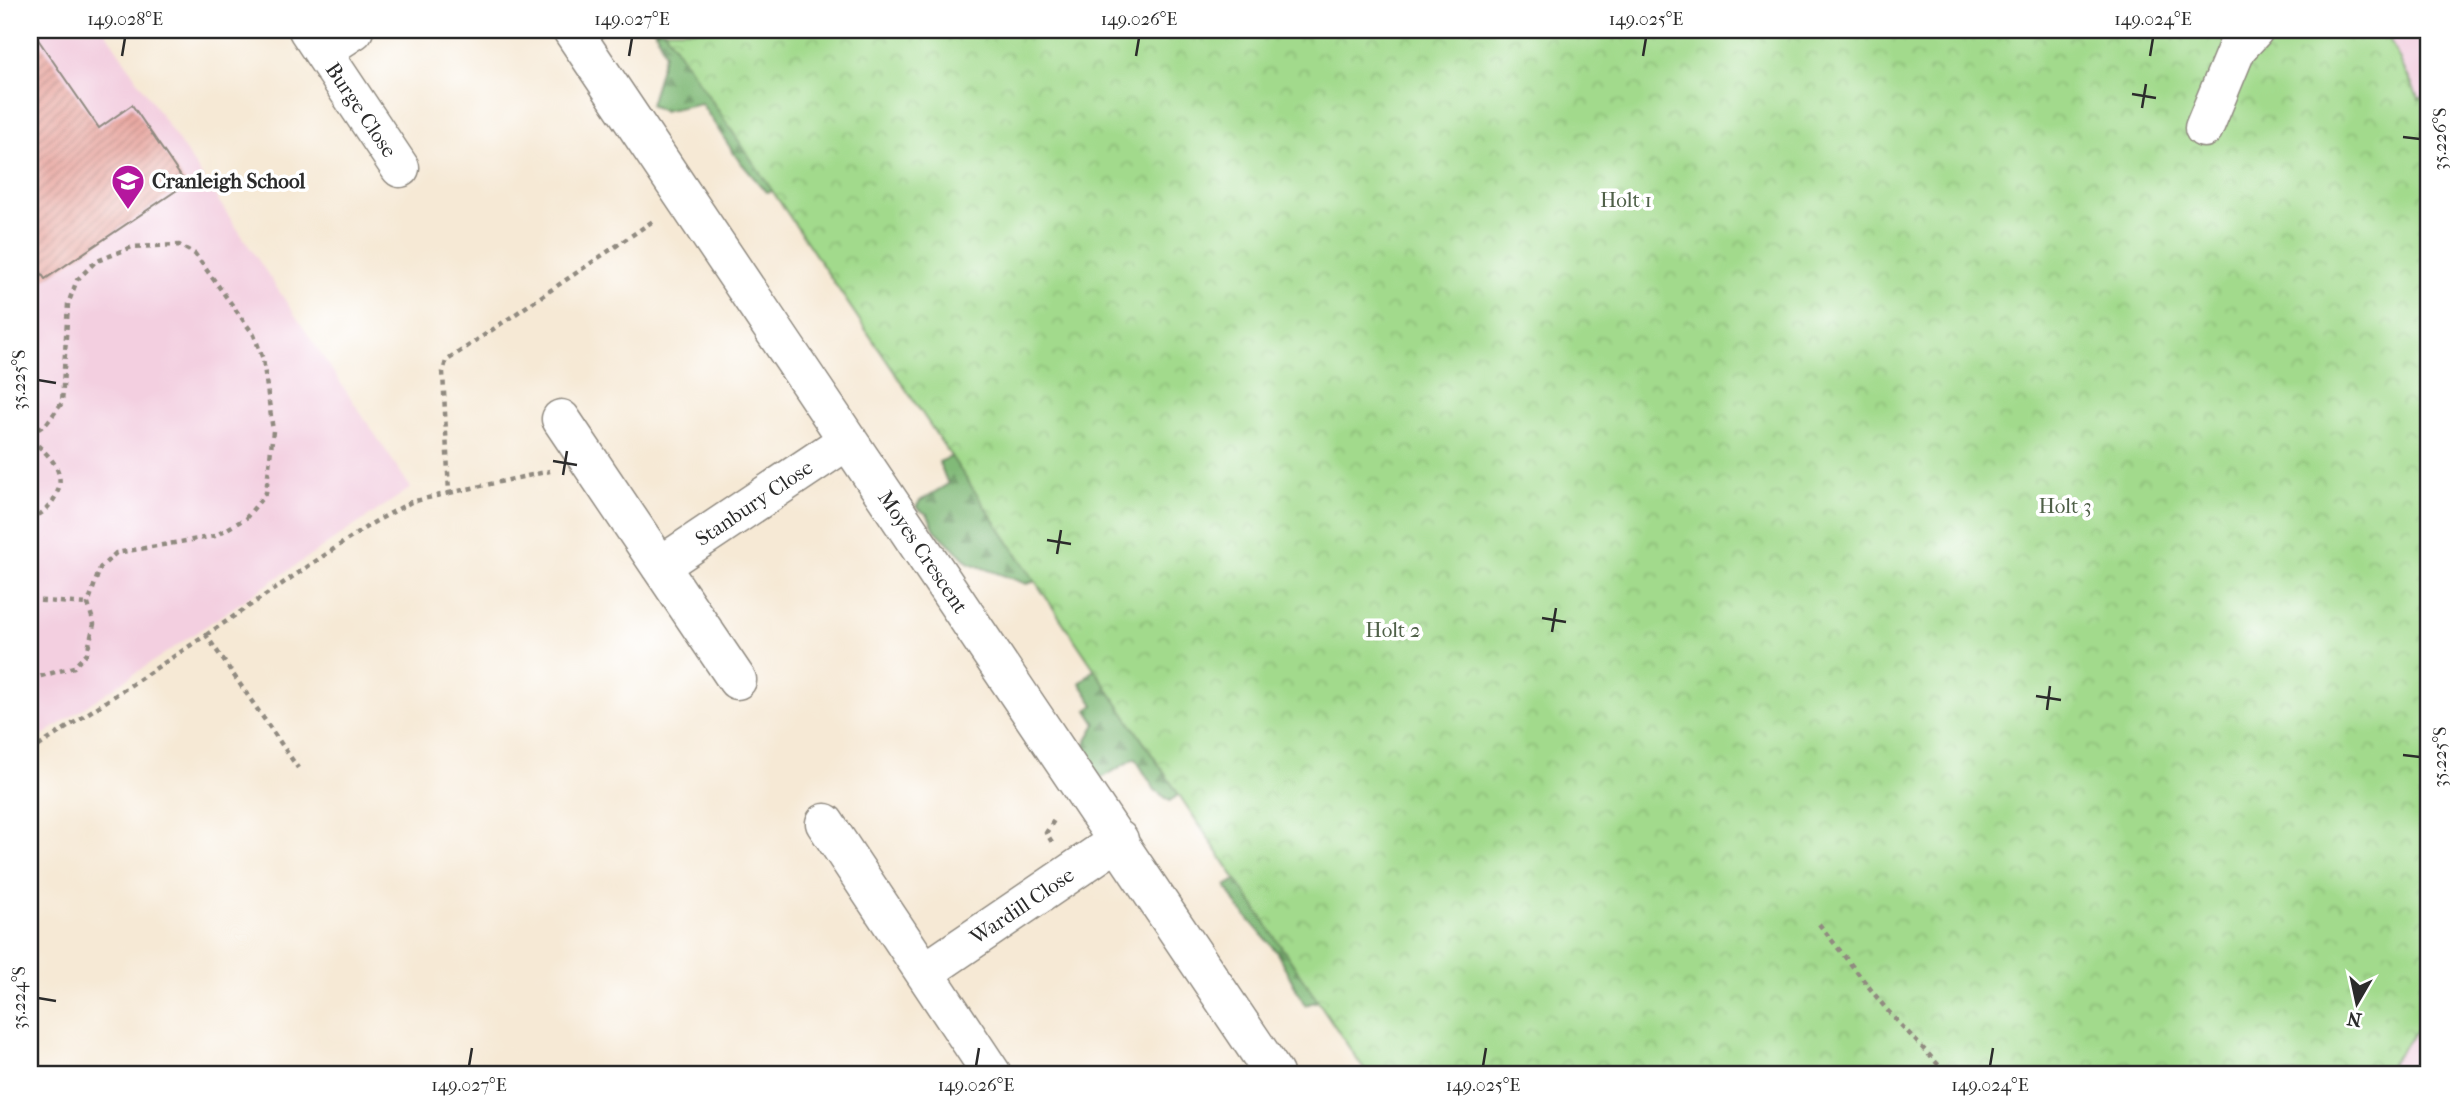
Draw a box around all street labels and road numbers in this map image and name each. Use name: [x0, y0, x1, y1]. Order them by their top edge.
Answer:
street label: Burge Close: [321, 58, 401, 162]
street label: Stanbury Close: [691, 455, 817, 551]
street label: Moyes Crescent: [873, 486, 973, 618]
street label: Wardill Close: [965, 863, 1078, 950]

